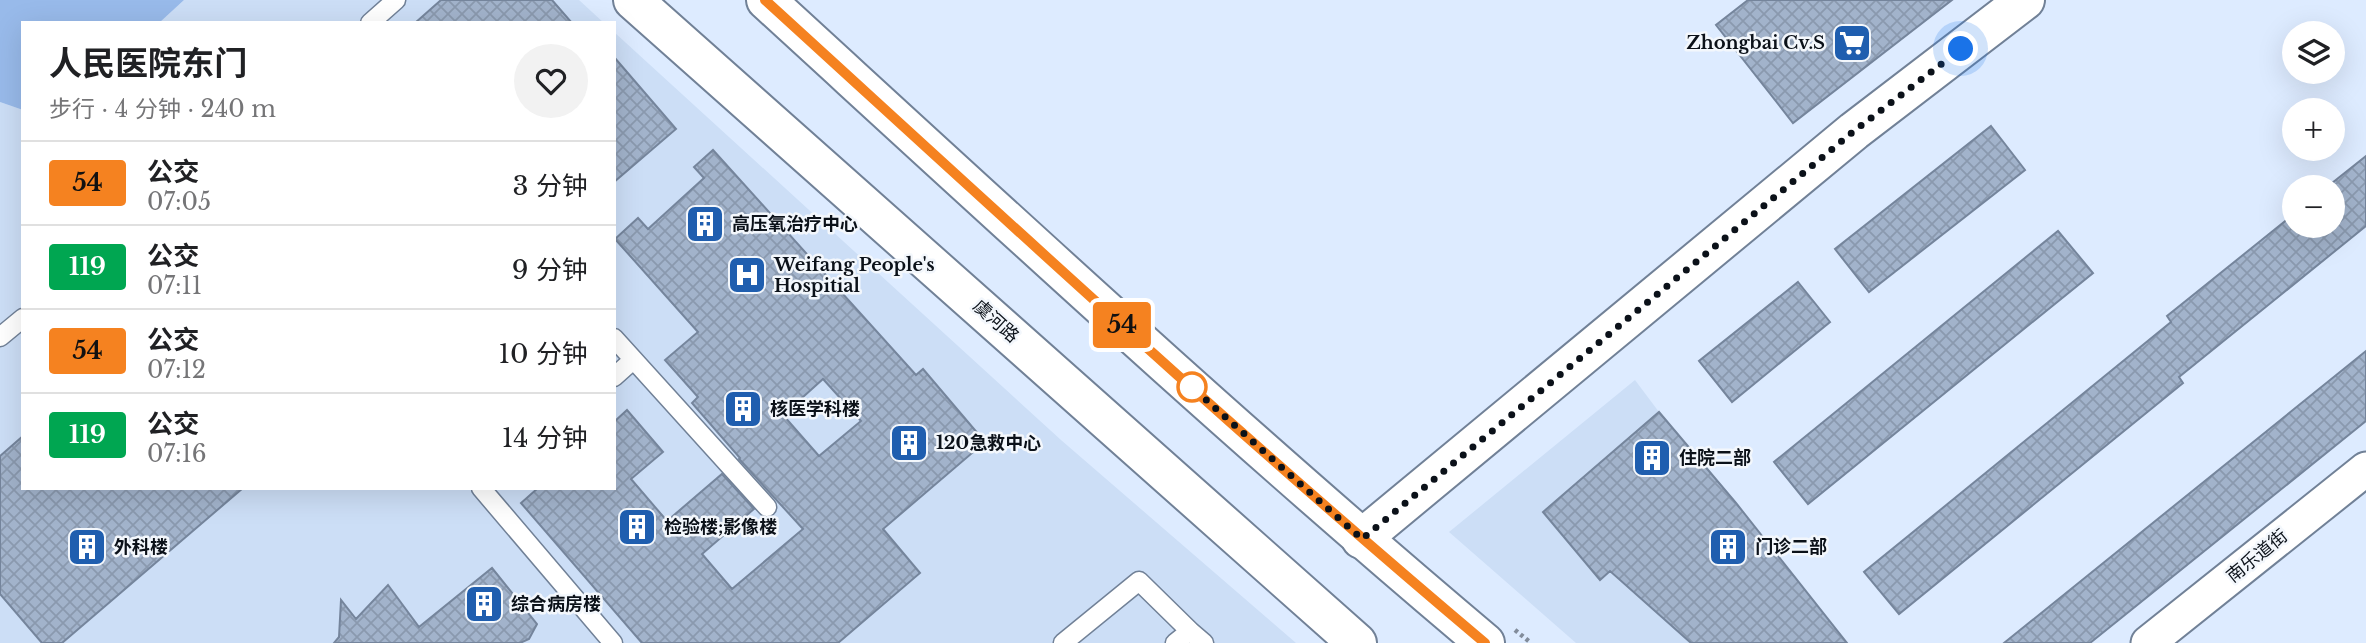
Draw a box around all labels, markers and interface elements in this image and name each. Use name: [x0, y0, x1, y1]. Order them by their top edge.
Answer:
map controls: [2282, 21, 2345, 238]
button: layers: [2282, 21, 2345, 84]
supermarket icon: Zhongbai Cv.S: [1831, 22, 1873, 64]
your location: [1943, 31, 1978, 66]
place label: Zhongbai Cv.S: [1686, 32, 1825, 54]
text: 人民医院东门: [49, 43, 247, 84]
button: heart: [514, 44, 588, 118]
text: 步行 · 4 分钟 · 240 m: [49, 95, 276, 123]
button: +: [2282, 98, 2345, 161]
text: 公交: [147, 156, 199, 188]
text: 54: [72, 168, 103, 197]
text: 3 分钟: [513, 170, 588, 202]
button: −: [2282, 175, 2345, 238]
text: 07:05: [147, 188, 211, 216]
building icon: 高压氧治疗中心: [684, 203, 726, 245]
place label: 高压氧治疗中心: [732, 213, 858, 235]
text: 公交: [147, 240, 199, 272]
text: 119: [69, 252, 106, 281]
text: 9 分钟: [512, 254, 588, 286]
hospital icon: Weifang People's Hospitial: [726, 254, 768, 296]
place label: Weifang People's Hospitial: [773, 254, 935, 297]
text: 07:11: [147, 272, 202, 300]
street label: 虞河路: [969, 295, 1023, 347]
line badge: 54: [1090, 302, 1154, 348]
text: 54: [1107, 310, 1137, 339]
text: 公交: [147, 324, 199, 356]
text: 54: [72, 336, 103, 365]
text: 10 分钟: [498, 338, 588, 370]
text: 07:12: [147, 356, 206, 384]
unlabelled marker: [1177, 372, 1207, 402]
building icon: 核医学科楼: [722, 388, 764, 430]
place label: 核医学科楼: [770, 398, 860, 420]
text: 公交: [147, 408, 199, 440]
text: 119: [69, 420, 106, 449]
text: 14 分钟: [502, 422, 588, 454]
building icon: 120急救中心: [888, 422, 930, 464]
place label: 120急救中心: [936, 432, 1041, 454]
building icon: 住院二部: [1631, 437, 1673, 479]
text: 07:16: [147, 440, 207, 468]
place label: 住院二部: [1679, 447, 1751, 469]
building icon: 检验楼;影像楼: [616, 506, 658, 548]
place label: 检验楼;影像楼: [664, 516, 777, 538]
street label: 南乐道街: [2222, 525, 2292, 587]
building icon: 外科楼: [66, 526, 108, 568]
building icon: 门诊二部: [1707, 526, 1749, 568]
place label: 外科楼: [114, 536, 168, 558]
place label: 门诊二部: [1755, 536, 1827, 558]
building icon: 综合病房楼: [463, 583, 505, 625]
place label: 综合病房楼: [511, 593, 601, 615]

